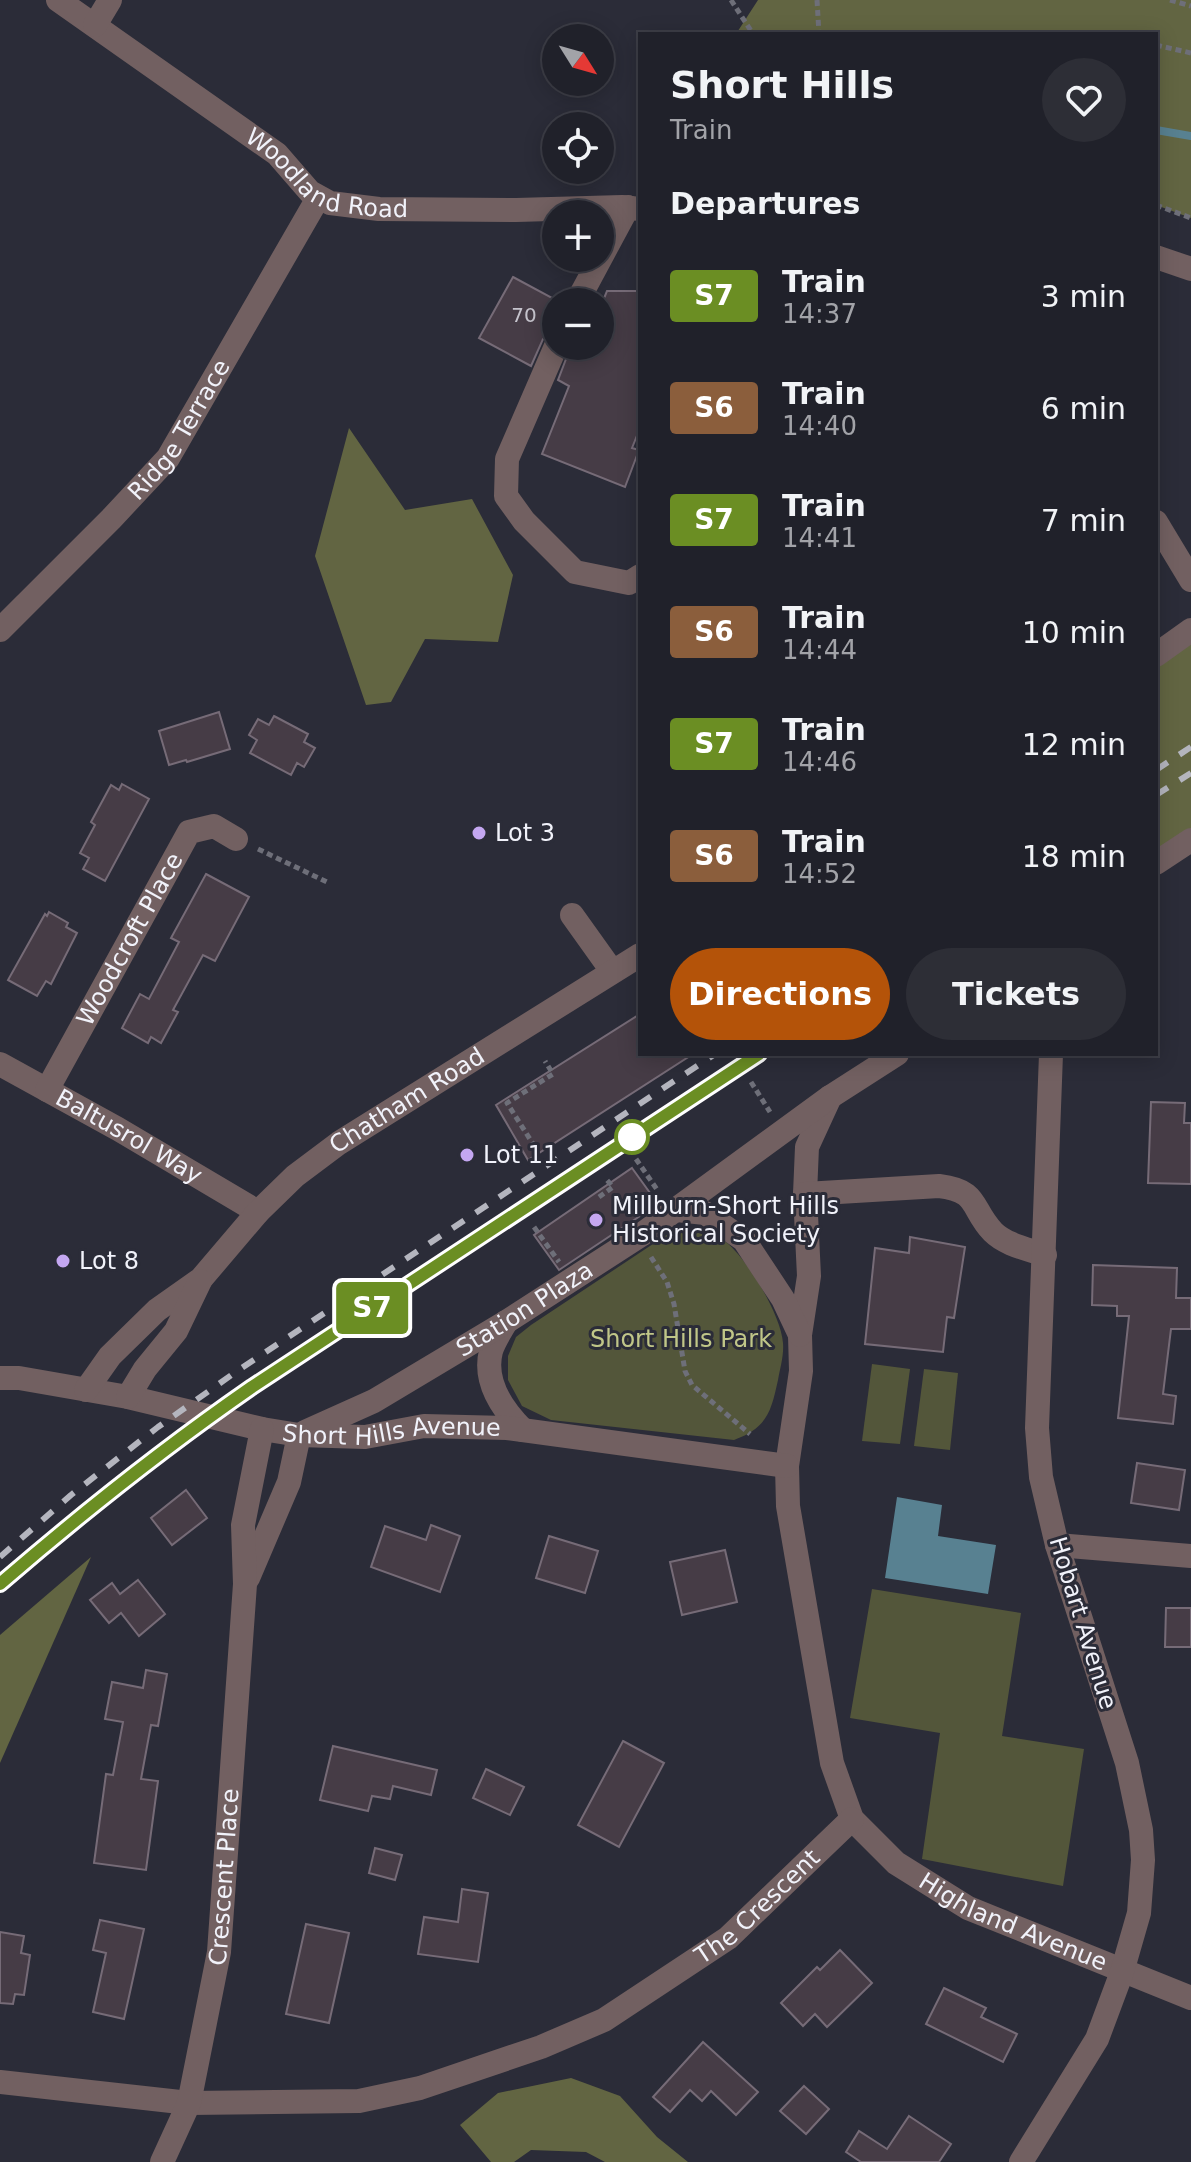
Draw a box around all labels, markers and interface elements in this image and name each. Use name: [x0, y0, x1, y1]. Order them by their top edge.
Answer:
north arrow: [542, 24, 614, 96]
map controls: [542, 24, 614, 360]
button: heart: [1042, 58, 1126, 142]
text: Short Hills: [670, 63, 894, 107]
button: locate: [542, 112, 614, 184]
text: Train: [670, 115, 732, 145]
street label: Woodland Road: [240, 122, 408, 223]
text: Departures: [670, 186, 860, 221]
button: +: [542, 200, 614, 272]
text: Train: [782, 264, 866, 299]
text: S7: [694, 279, 734, 312]
text: 3 min: [1041, 279, 1126, 314]
button: −: [542, 288, 614, 360]
text: 14:37: [782, 299, 857, 329]
house number: 70: [511, 303, 537, 327]
street label: Ridge Terrace: [122, 355, 236, 506]
text: Train: [782, 376, 866, 411]
text: S6: [694, 391, 734, 424]
text: 6 min: [1041, 391, 1126, 426]
text: 14:40: [782, 411, 857, 441]
text: Train: [782, 488, 866, 523]
text: S7: [694, 503, 734, 536]
text: 7 min: [1041, 503, 1126, 538]
text: 14:41: [782, 523, 857, 553]
text: Train: [782, 600, 866, 635]
text: S6: [694, 615, 734, 648]
text: 10 min: [1022, 615, 1126, 650]
text: 14:44: [782, 635, 857, 665]
text: Train: [782, 712, 866, 747]
text: S7: [694, 727, 734, 760]
text: 12 min: [1022, 727, 1126, 762]
text: 14:46: [782, 747, 857, 777]
place label: Lot 3: [495, 819, 555, 847]
marker: Lot 3: [470, 824, 488, 842]
text: Train: [782, 824, 866, 859]
text: S6: [694, 839, 734, 872]
text: 18 min: [1022, 839, 1126, 874]
street label: Woodcroft Place: [71, 848, 189, 1031]
text: 14:52: [782, 859, 857, 889]
button: Directions: [670, 948, 890, 1040]
button: Tickets: [906, 948, 1126, 1040]
street label: Chatham Road: [324, 1042, 490, 1159]
street label: Baltusrol Way: [51, 1083, 207, 1190]
unlabelled marker: [615, 1120, 649, 1154]
place label: Lot 11: [483, 1141, 558, 1169]
marker: Lot 11: [458, 1146, 476, 1164]
place label: Millburn-Short Hills Historical Society: [612, 1192, 839, 1248]
marker: Millburn-Short Hills Historical Society: [587, 1211, 605, 1229]
place label: Lot 8: [79, 1247, 139, 1275]
marker: Lot 8: [54, 1252, 72, 1270]
street label: Station Plaza: [451, 1256, 598, 1363]
line badge: S7: [336, 1282, 408, 1334]
text: S7: [352, 1291, 392, 1324]
park label: Short Hills Park: [590, 1325, 772, 1353]
street label: Short Hills Avenue: [280, 1411, 501, 1451]
street label: Hobart Avenue: [1043, 1533, 1123, 1713]
street label: Crescent Place: [203, 1788, 245, 1968]
street label: The Crescent: [689, 1844, 825, 1970]
street label: Highland Avenue: [914, 1867, 1111, 1977]

